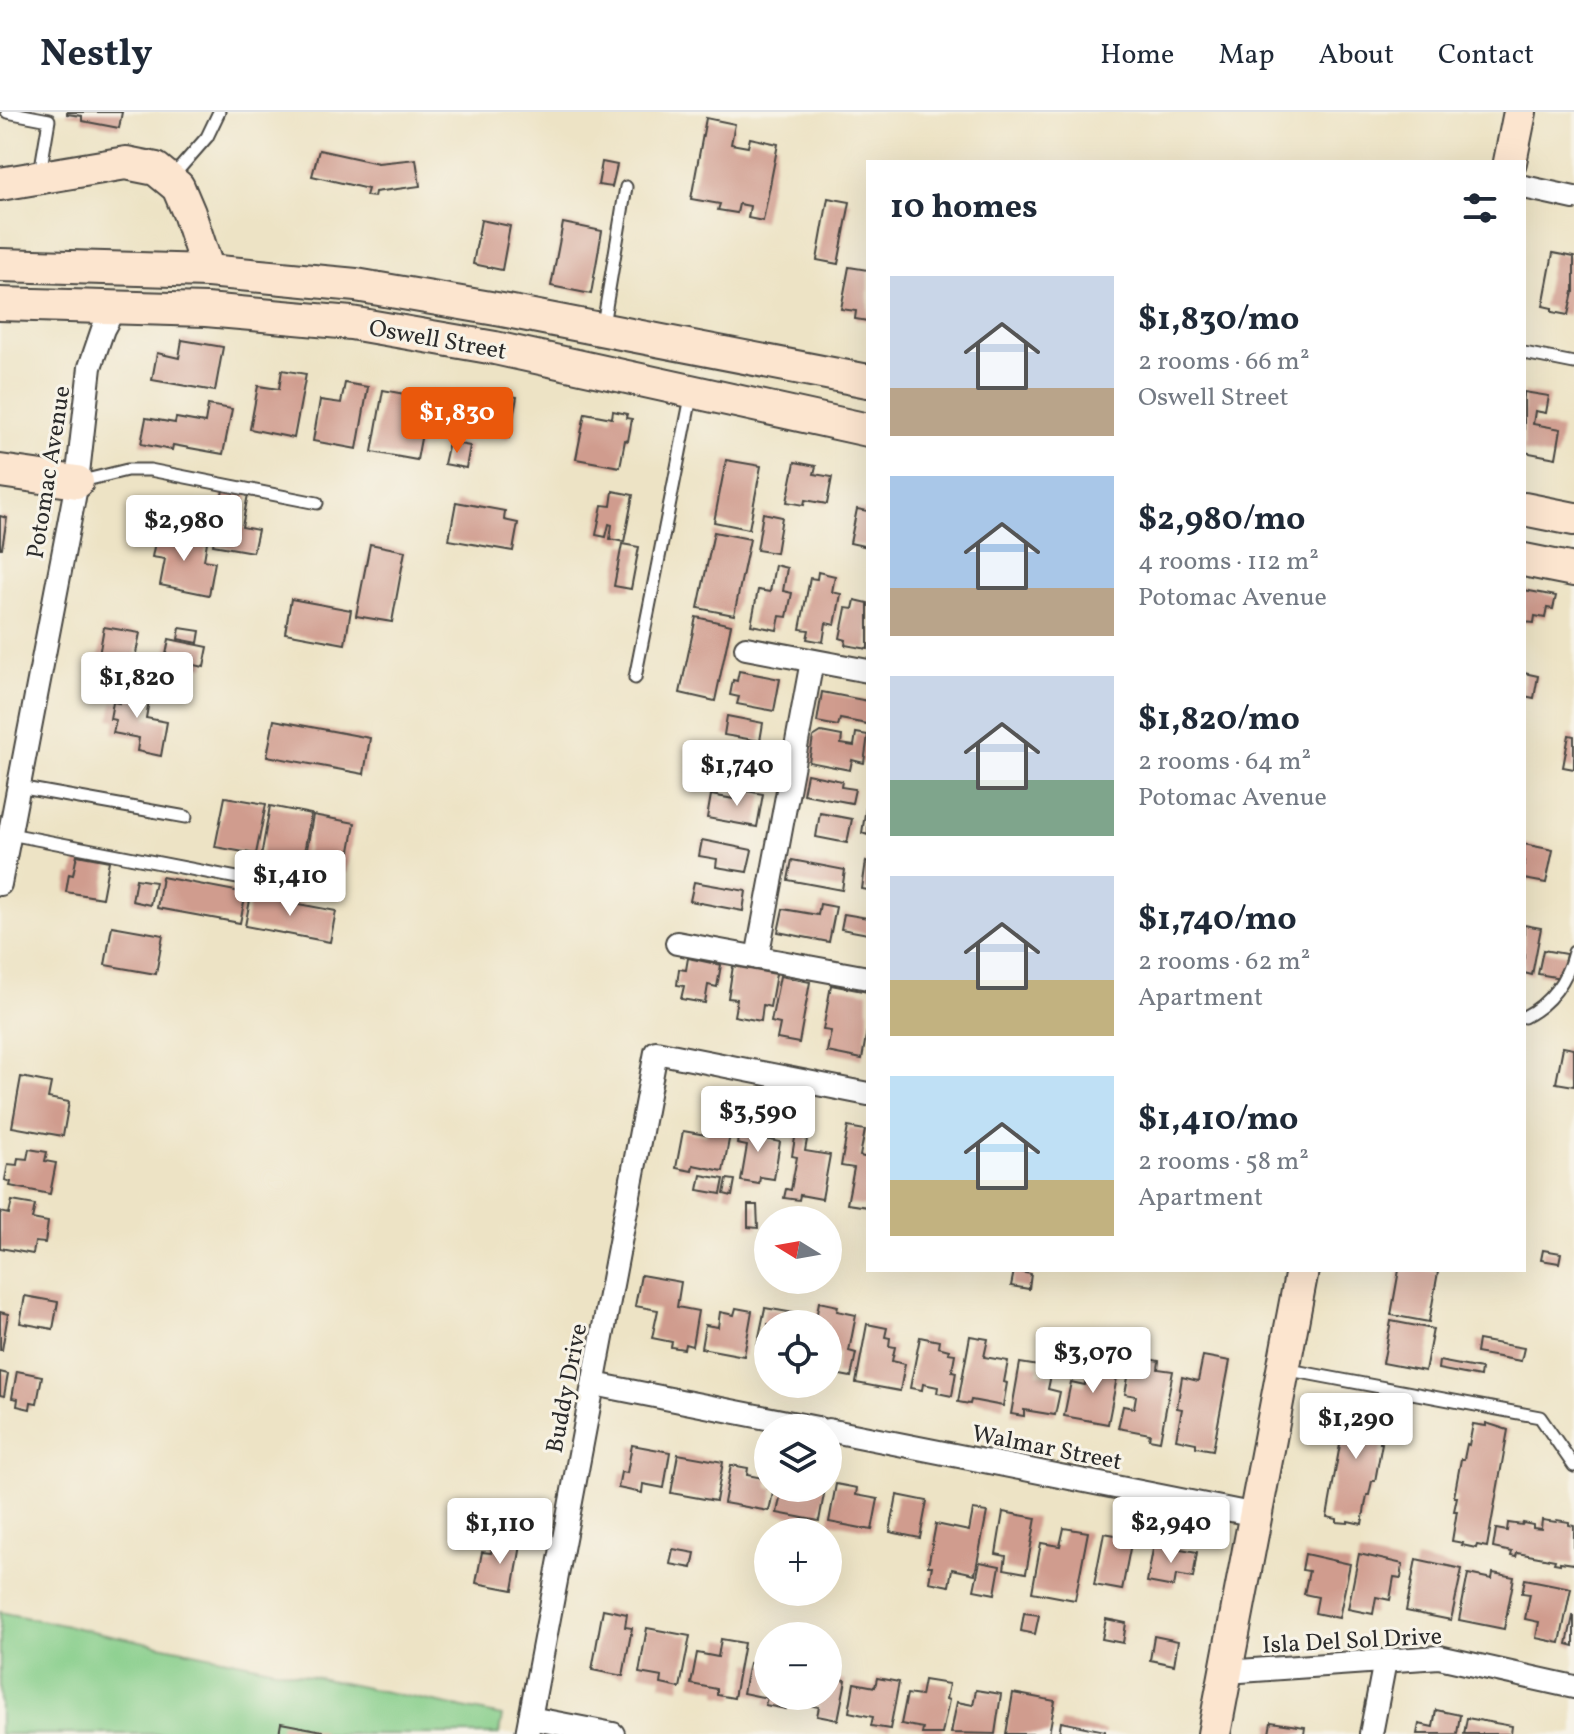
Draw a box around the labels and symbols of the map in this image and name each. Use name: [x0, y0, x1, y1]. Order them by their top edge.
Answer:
street label: Oswell Street: [366, 312, 509, 370]
street label: Potomac Avenue: [20, 384, 80, 561]
pin: $1,830: [392, 387, 522, 455]
pin: $2,980: [119, 495, 249, 563]
pin: $1,820: [72, 652, 202, 720]
pin: $1,740: [672, 740, 802, 808]
pin: $1,410: [225, 850, 355, 918]
pin: $3,590: [693, 1086, 823, 1154]
north arrow: [754, 1206, 842, 1294]
street label: Buddy Drive: [539, 1321, 597, 1456]
pin: $3,070: [1028, 1327, 1158, 1395]
pin: $1,290: [1291, 1393, 1421, 1461]
street label: Walmar Street: [969, 1418, 1125, 1480]
pin: $2,940: [1106, 1497, 1236, 1565]
pin: $1,110: [435, 1498, 565, 1566]
street label: Isla Del Sol Drive: [1261, 1620, 1443, 1664]

